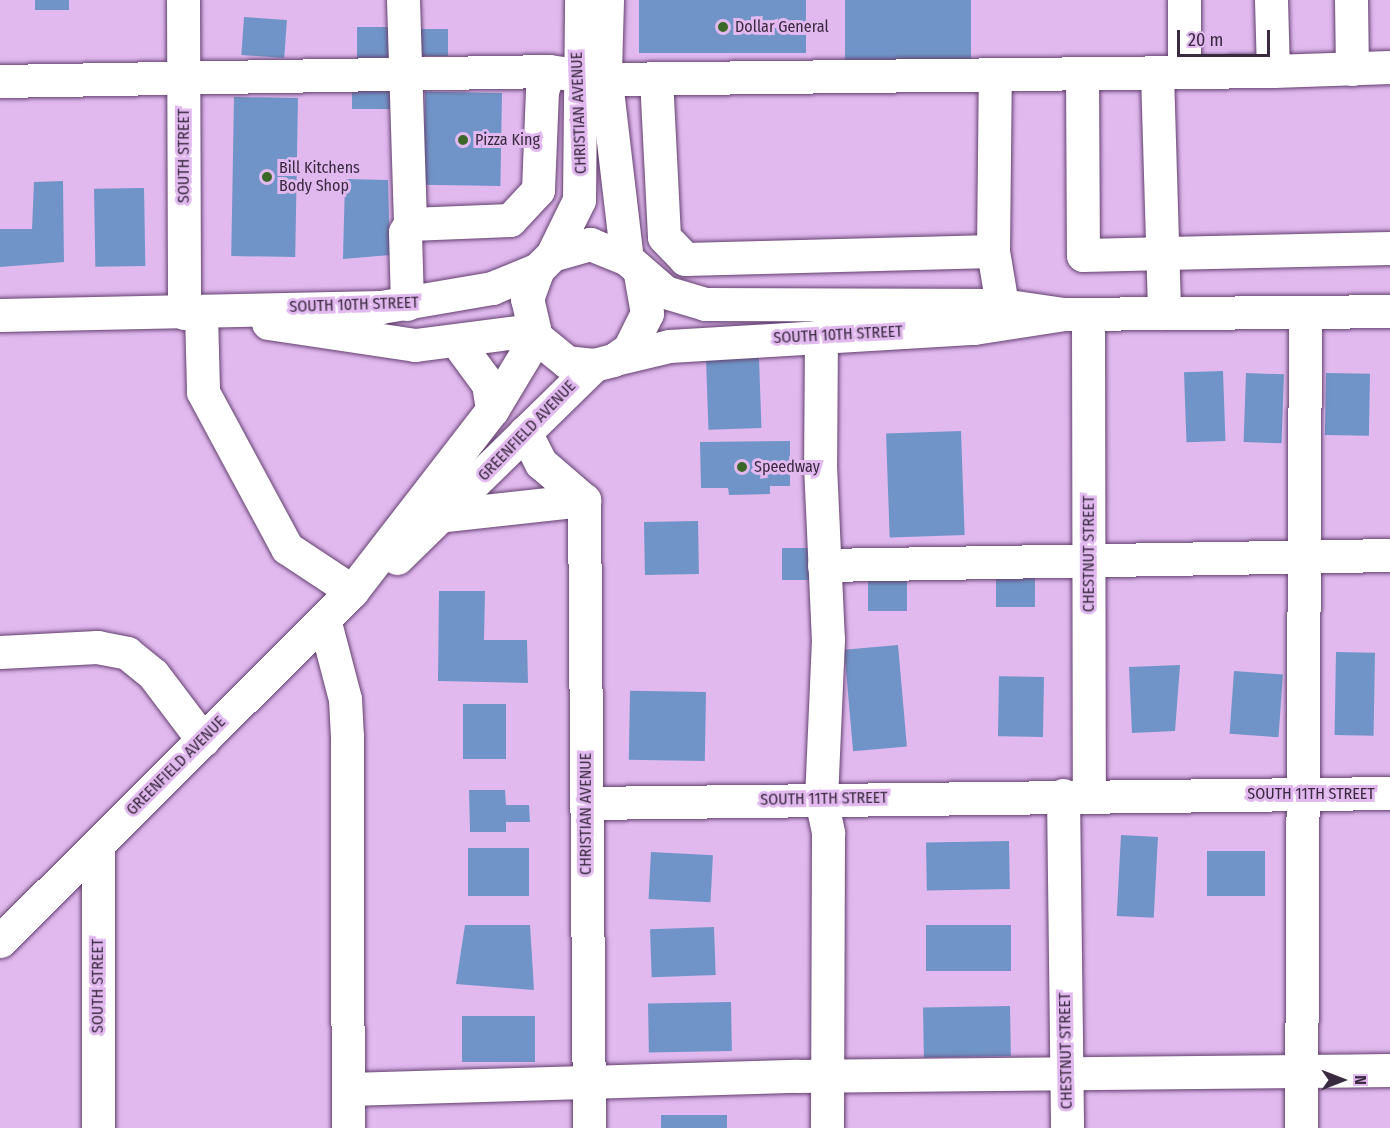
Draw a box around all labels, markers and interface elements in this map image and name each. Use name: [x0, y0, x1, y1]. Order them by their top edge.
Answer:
place label: Dollar General: [735, 17, 829, 37]
scale bar: [1180, 18, 1273, 56]
marker: Dollar General: [716, 20, 730, 34]
text: 20 m: [1188, 29, 1223, 51]
street label: CHRISTIAN AVENUE: [567, 52, 591, 174]
street label: SOUTH STREET: [174, 109, 194, 203]
place label: Pizza King: [475, 130, 540, 150]
marker: Pizza King: [456, 133, 470, 147]
place label: Bill Kitchens Body Shop: [279, 158, 360, 196]
marker: Bill Kitchens Body Shop: [260, 170, 274, 184]
street label: SOUTH 10TH STREET: [289, 293, 419, 317]
street label: SOUTH 10TH STREET: [773, 322, 903, 348]
street label: GREENFIELD AVENUE: [474, 377, 580, 485]
place label: Speedway: [754, 457, 820, 477]
marker: Speedway: [735, 460, 749, 474]
street label: CHESTNUT STREET: [1079, 496, 1099, 612]
street label: GREENFIELD AVENUE: [123, 713, 229, 819]
street label: CHRISTIAN AVENUE: [576, 753, 596, 875]
street label: SOUTH 11TH STREET: [1247, 784, 1375, 804]
street label: SOUTH 11TH STREET: [760, 788, 888, 810]
street label: SOUTH STREET: [88, 939, 108, 1033]
street label: CHESTNUT STREET: [1055, 993, 1077, 1109]
north arrow: [1312, 1050, 1372, 1110]
text: N: [1351, 1075, 1370, 1085]

